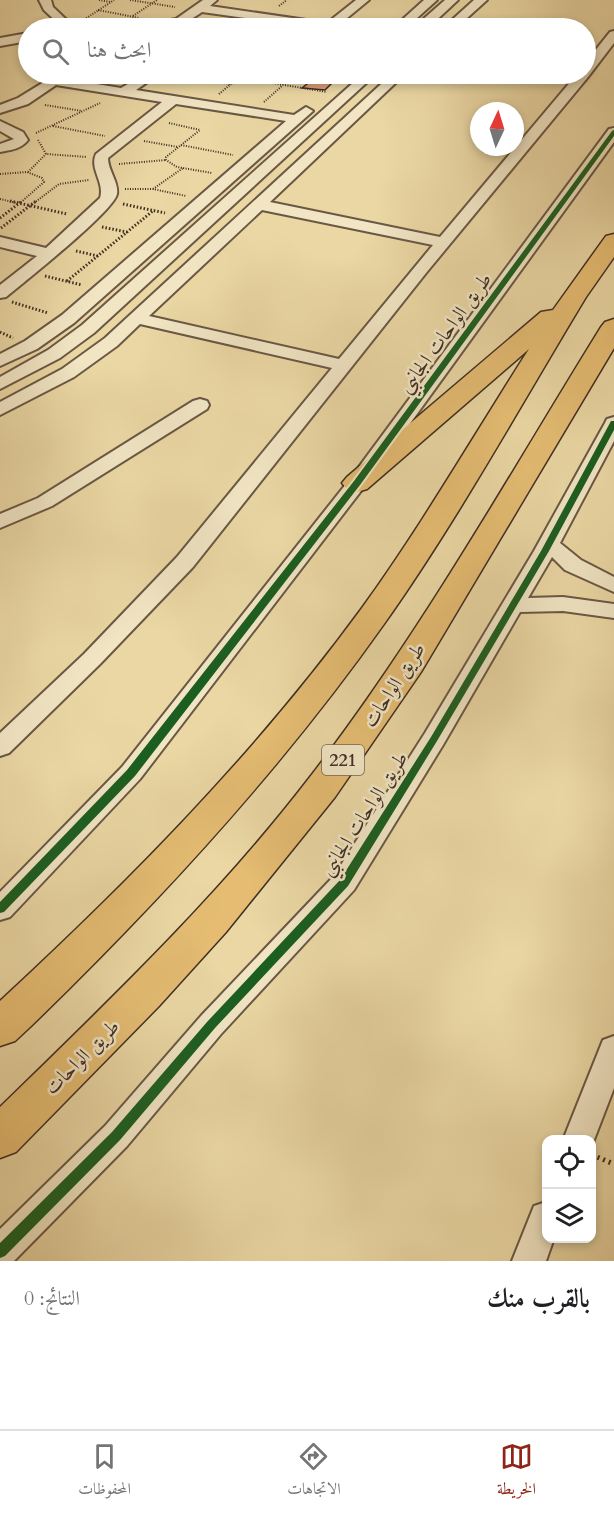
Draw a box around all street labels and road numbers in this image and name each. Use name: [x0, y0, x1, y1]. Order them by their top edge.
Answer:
street label: طريق الواحات الجانبي: [392, 267, 501, 401]
street label: طريق الواحات: [356, 637, 432, 733]
road number: 221: [322, 745, 364, 775]
street label: طريق الواحات الجانبي: [314, 746, 418, 884]
street label: طريق الواحات: [38, 1013, 126, 1101]

